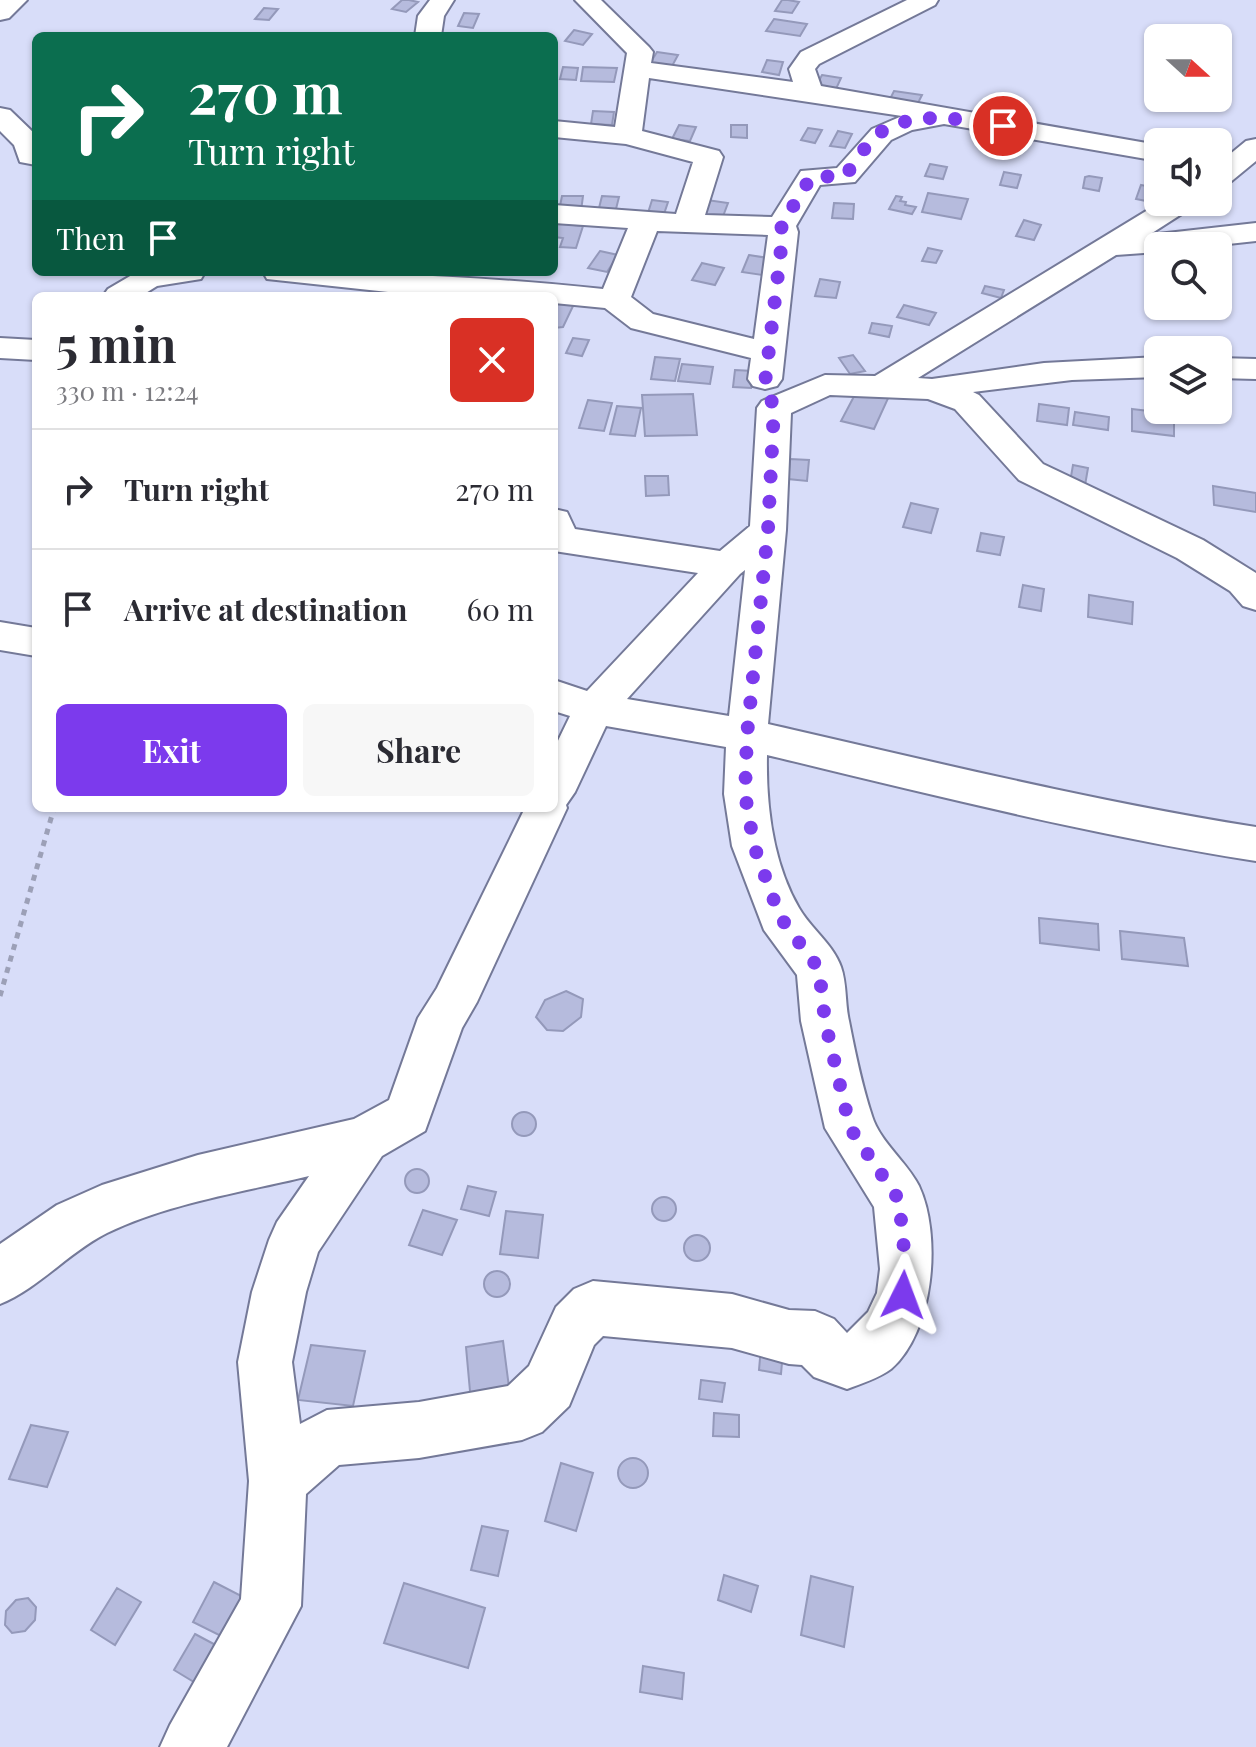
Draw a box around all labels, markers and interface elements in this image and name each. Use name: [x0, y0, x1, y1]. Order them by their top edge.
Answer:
north arrow: [1144, 24, 1232, 112]
map controls: [1144, 24, 1232, 424]
text: 270 m: [188, 54, 343, 129]
icon: right: [56, 64, 160, 168]
pin: [969, 92, 1037, 160]
icon: arrive: [981, 104, 1025, 148]
text: Turn right: [188, 126, 355, 174]
button: sound: [1144, 128, 1232, 216]
icon: arrive: [141, 216, 185, 260]
text: Then: [56, 218, 125, 258]
button: search: [1144, 232, 1232, 320]
text: 5 min: [56, 311, 177, 375]
button: close: [450, 318, 534, 402]
button: layers: [1144, 336, 1232, 424]
text: 330 m · 12:24: [56, 373, 199, 408]
icon: right: [56, 467, 100, 511]
text: Turn right: [124, 469, 269, 509]
text: 270 m: [455, 469, 534, 509]
icon: arrive: [56, 587, 100, 631]
text: Arrive at destination: [124, 589, 407, 629]
text: 60 m: [466, 589, 534, 629]
button: Exit: [56, 704, 287, 796]
button: Share: [303, 704, 534, 796]
position arrow: [861, 1253, 945, 1337]

